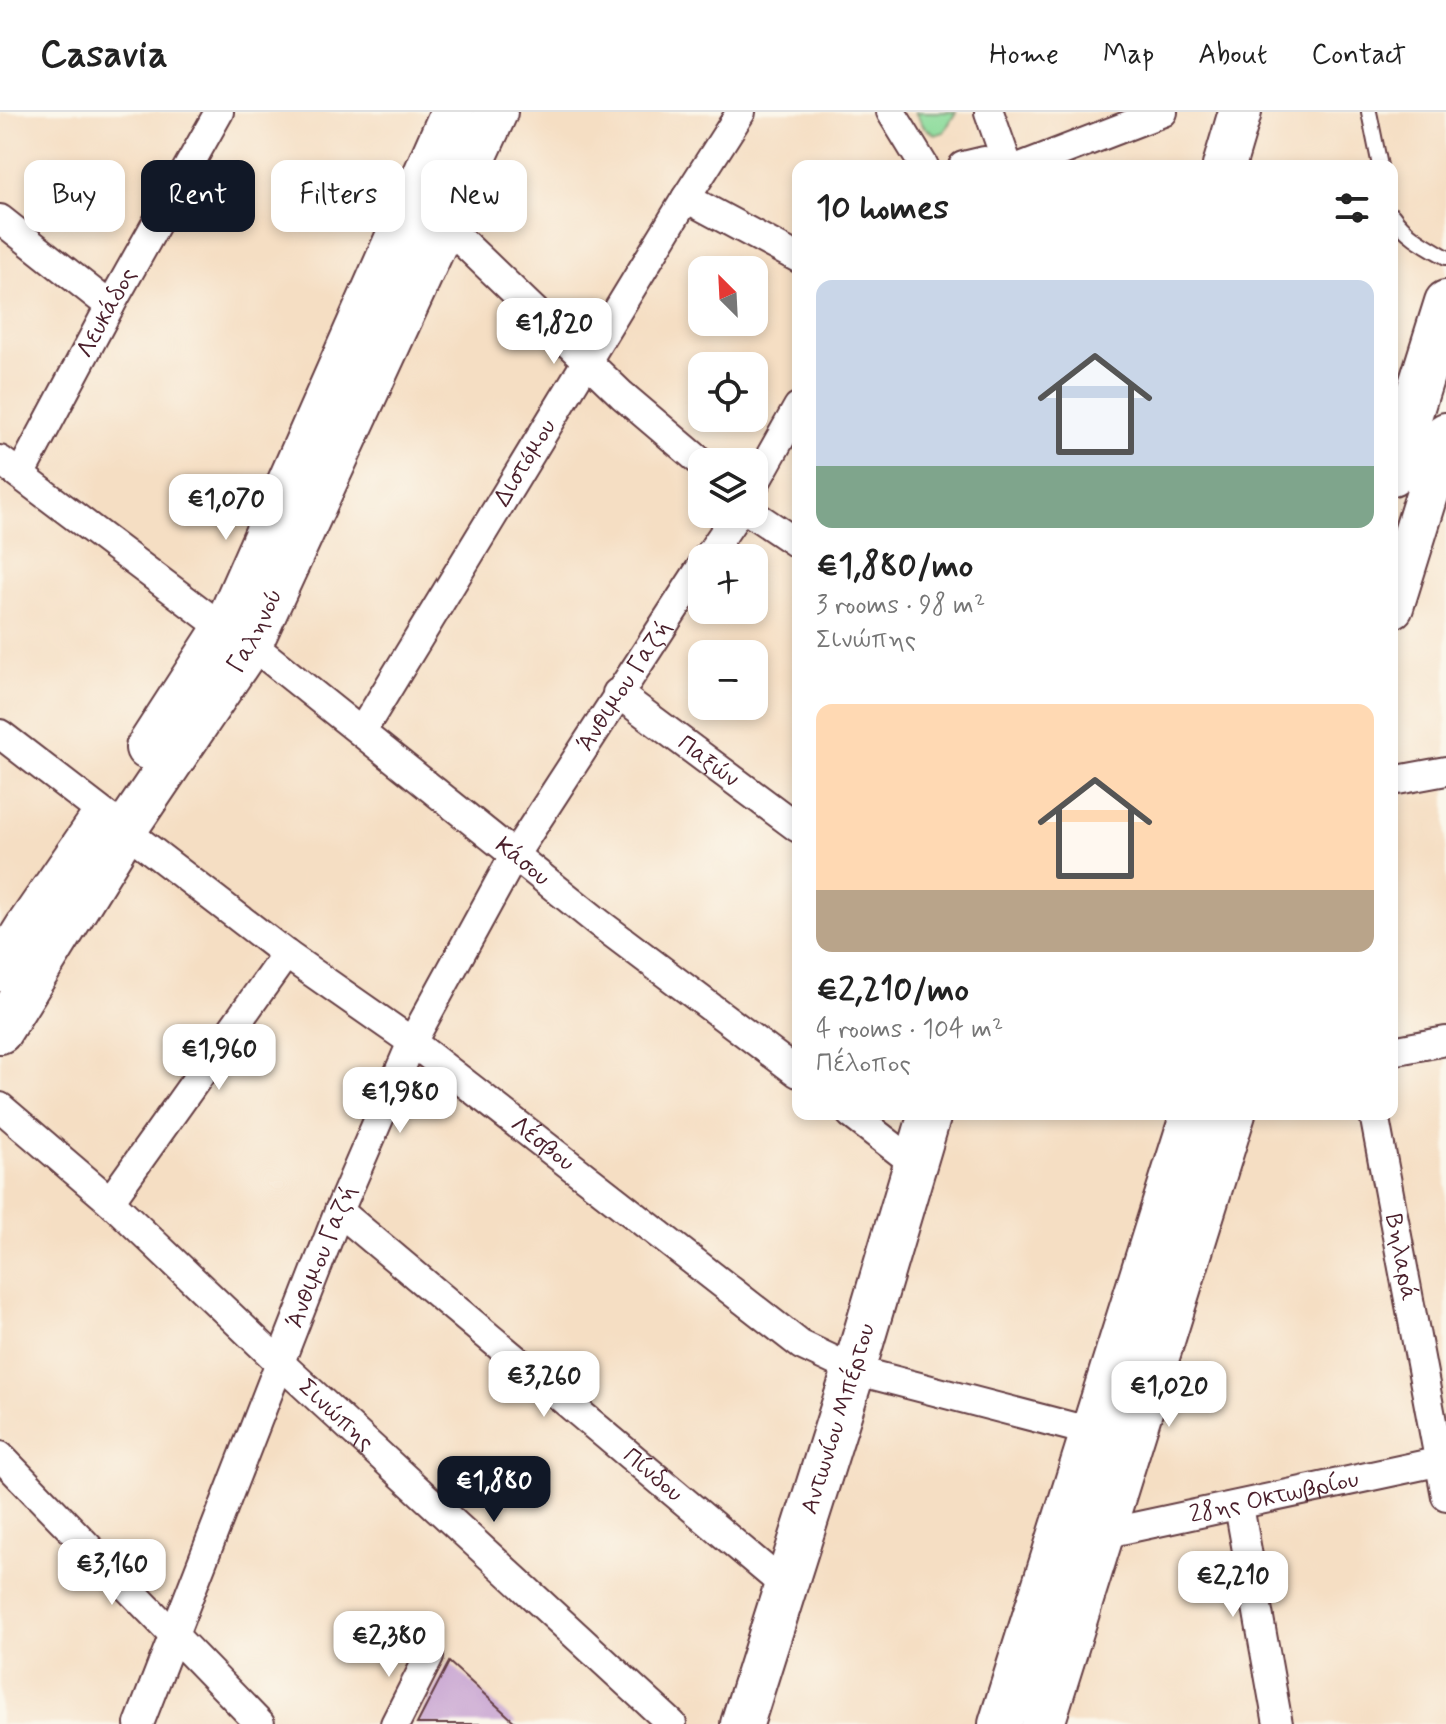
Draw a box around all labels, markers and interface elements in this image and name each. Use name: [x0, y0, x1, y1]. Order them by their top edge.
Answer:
text: Casavia: [40, 31, 168, 80]
text: Home: [989, 37, 1059, 74]
text: Map: [1103, 37, 1154, 74]
text: About: [1198, 37, 1267, 74]
text: Contact: [1311, 37, 1406, 74]
chip: Buy: [24, 160, 125, 232]
chip: Rent: [141, 160, 255, 232]
chip: Filters: [271, 160, 405, 232]
chip: New: [421, 160, 527, 232]
text: 10 homes: [816, 186, 949, 231]
icon: filters: [1330, 186, 1374, 230]
north arrow: [688, 256, 768, 336]
map controls: [688, 256, 768, 720]
street label: Λευκάδος: [70, 262, 144, 363]
pin: €1,820: [489, 298, 619, 366]
text: €1,820: [515, 307, 593, 341]
icon: home: [1023, 332, 1167, 476]
button: locate: [688, 352, 768, 432]
street label: Διστόμου: [487, 413, 564, 512]
button: layers: [688, 448, 768, 528]
pin: €1,070: [161, 474, 291, 542]
text: €1,070: [187, 483, 265, 517]
button: +: [688, 544, 768, 624]
text: €1,880/mo: [816, 544, 973, 589]
street label: Γαληνού: [220, 584, 290, 679]
text: 3 rooms · 98 m²: [816, 589, 985, 623]
street label: Άνθιμου Γαζή: [570, 614, 679, 757]
text: Σινώπης: [816, 623, 916, 657]
button: −: [688, 640, 768, 720]
street label: Παξών: [671, 728, 745, 794]
icon: home: [1023, 756, 1167, 900]
street label: Κάσου: [489, 830, 556, 893]
text: €2,210/mo: [816, 968, 969, 1013]
text: 4 rooms · 104 m²: [816, 1013, 1003, 1047]
pin: €1,960: [154, 1024, 284, 1092]
text: €1,960: [181, 1033, 257, 1067]
text: Πέλοπος: [816, 1047, 911, 1081]
pin: €1,980: [335, 1067, 465, 1135]
text: €1,980: [361, 1076, 439, 1110]
street label: Λέσβου: [504, 1109, 581, 1178]
street label: Άνθιμου Γαζή: [279, 1180, 364, 1332]
street label: Βηλαρά: [1378, 1211, 1424, 1303]
street label: Αντωνίου Μπέρτου: [794, 1320, 883, 1518]
pin: €3,260: [479, 1351, 609, 1419]
text: €3,260: [507, 1360, 581, 1394]
pin: €1,020: [1104, 1361, 1234, 1429]
text: €1,020: [1129, 1370, 1209, 1404]
street label: Σινώπης: [292, 1372, 381, 1458]
street label: Πίνδου: [616, 1441, 689, 1509]
pin: €1,880: [429, 1456, 559, 1524]
street label: 28ης Οκτωβρίου: [1187, 1464, 1362, 1530]
text: €1,880: [455, 1465, 533, 1499]
pin: €3,160: [47, 1539, 177, 1607]
text: €3,160: [76, 1548, 148, 1582]
pin: €2,210: [1168, 1551, 1298, 1619]
text: €2,210: [1196, 1560, 1270, 1594]
pin: €2,380: [324, 1611, 454, 1679]
text: €2,380: [351, 1620, 427, 1654]

